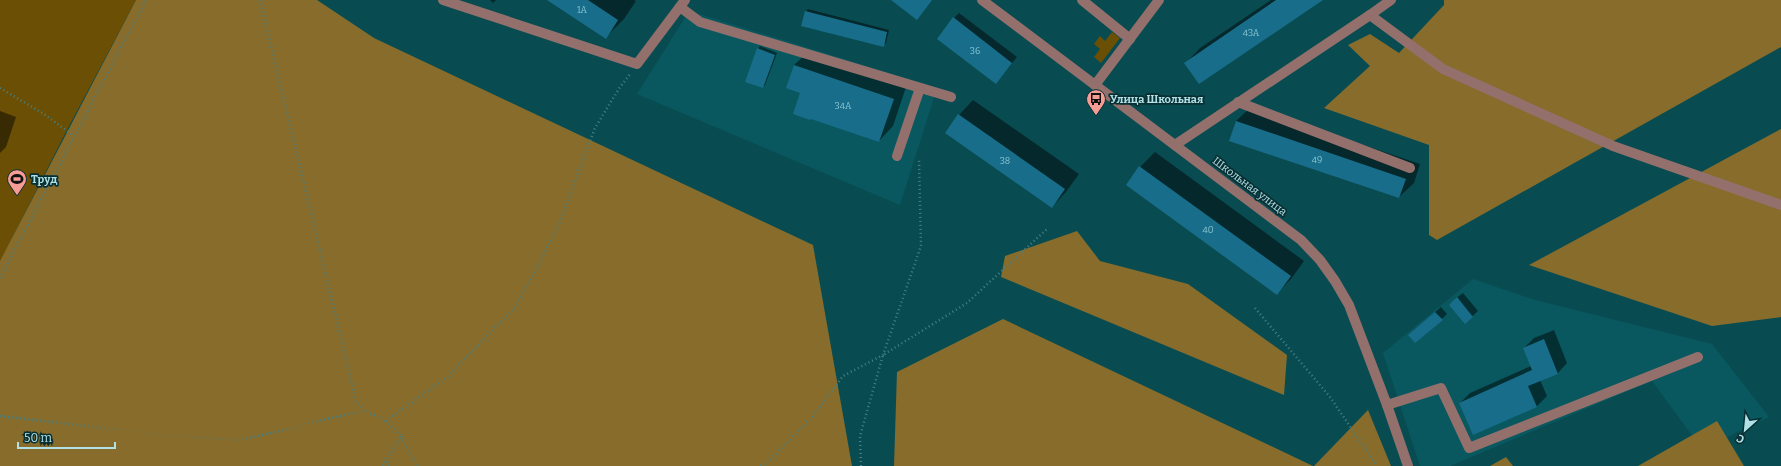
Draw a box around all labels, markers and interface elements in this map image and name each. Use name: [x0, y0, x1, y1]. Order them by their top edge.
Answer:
house number: 1А: [577, 5, 588, 15]
house number: 43А: [1243, 28, 1260, 38]
house number: 36: [970, 46, 980, 56]
bus stop icon: Улица Школьная: [1085, 88, 1107, 116]
place label: Улица Школьная: [1110, 93, 1204, 106]
house number: 34А: [835, 101, 852, 111]
street label: Школьная улица: [1210, 154, 1289, 219]
house number: 49: [1312, 155, 1322, 165]
house number: 38: [1000, 156, 1010, 166]
sports icon: Труд: [6, 168, 28, 196]
place label: Труд: [31, 173, 57, 186]
house number: 40: [1202, 225, 1214, 235]
north arrow: [1725, 410, 1765, 450]
scale bar: [18, 424, 115, 450]
text: 50 m: [24, 431, 53, 445]
text: С: [1735, 431, 1747, 446]

